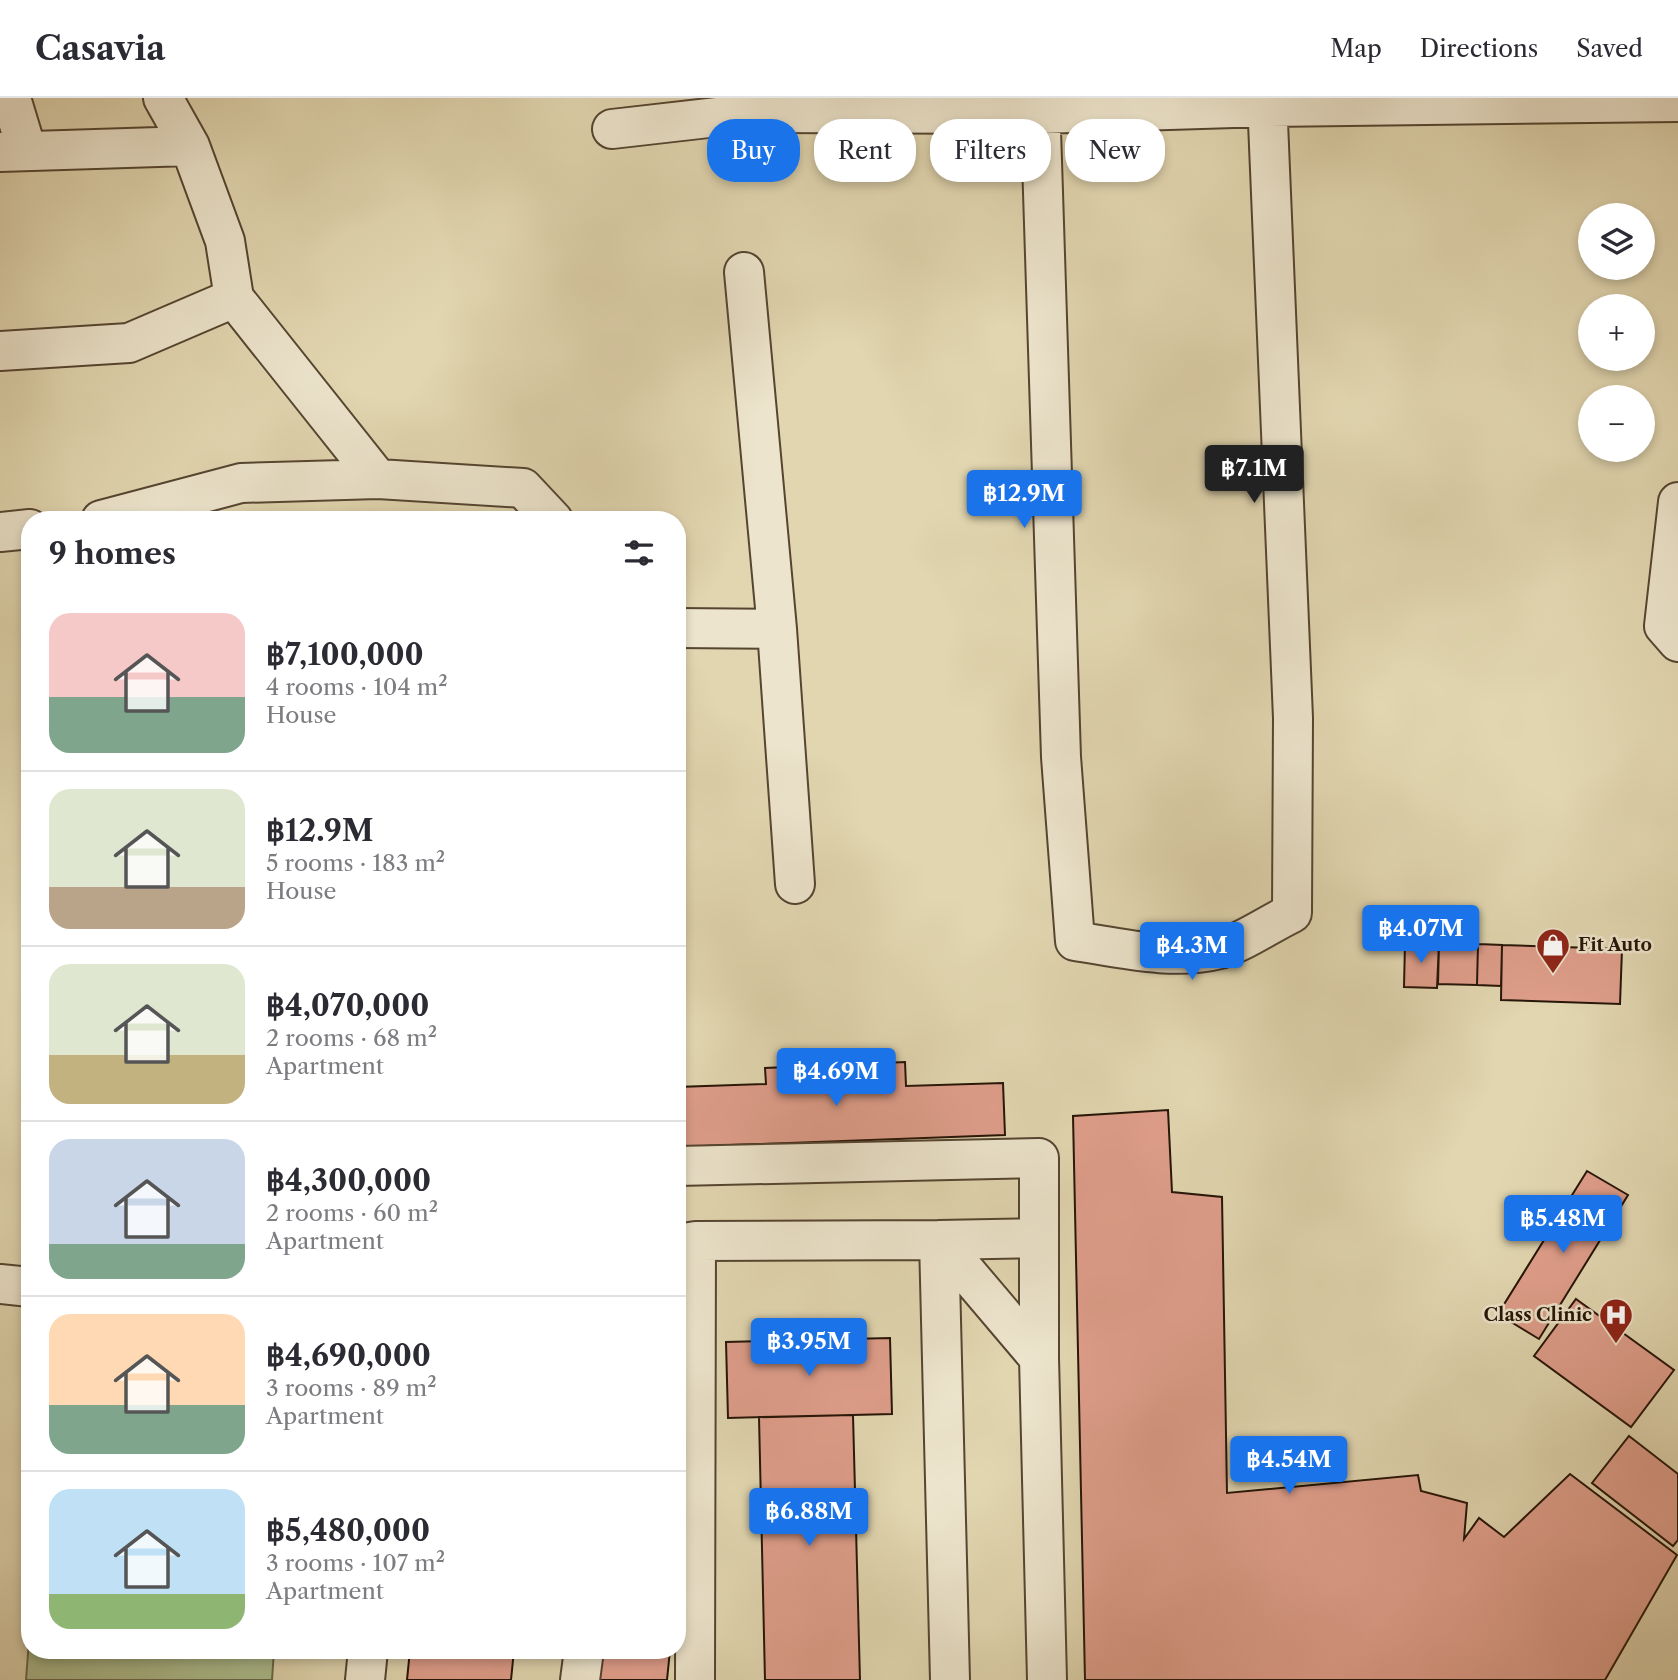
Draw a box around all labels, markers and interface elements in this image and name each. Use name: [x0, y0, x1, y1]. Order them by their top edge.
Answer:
text: Casavia: [35, 28, 165, 69]
text: Map: [1330, 34, 1382, 63]
text: Directions: [1420, 34, 1538, 63]
text: Saved: [1576, 34, 1643, 63]
chip: Buy: [707, 119, 800, 182]
chip: Rent: [814, 119, 916, 182]
chip: Filters: [930, 119, 1051, 182]
chip: New: [1065, 119, 1165, 182]
map controls: [1578, 203, 1655, 462]
button: layers: [1578, 203, 1655, 280]
button: +: [1578, 294, 1655, 371]
button: −: [1578, 385, 1655, 462]
pin: ฿7.1M: [1205, 446, 1303, 505]
text: ฿7.1M: [1221, 454, 1287, 482]
pin: ฿12.9M: [967, 470, 1081, 530]
text: ฿12.9M: [983, 479, 1065, 507]
icon: filters: [620, 534, 658, 572]
text: 9 homes: [49, 535, 176, 572]
text: ฿7,100,000: [266, 636, 424, 673]
icon: home: [105, 641, 189, 725]
text: 4 rooms · 104 m²: [266, 673, 448, 701]
text: House: [266, 701, 336, 729]
text: ฿12.9M: [266, 812, 374, 849]
icon: home: [105, 817, 189, 901]
text: 5 rooms · 183 m²: [266, 849, 445, 877]
text: House: [266, 877, 336, 905]
pin: ฿4.07M: [1364, 906, 1478, 965]
text: ฿4.07M: [1378, 914, 1464, 942]
pin: ฿4.3M: [1143, 922, 1241, 982]
shop icon: Fit Auto: [1534, 926, 1572, 975]
text: ฿4.3M: [1156, 931, 1228, 959]
place label: Fit Auto: [1578, 934, 1652, 956]
text: ฿4,070,000: [266, 987, 429, 1024]
icon: home: [105, 992, 189, 1076]
text: 2 rooms · 68 m²: [266, 1024, 437, 1052]
pin: ฿4.69M: [779, 1048, 893, 1108]
text: Apartment: [266, 1052, 384, 1080]
text: ฿4.69M: [793, 1057, 879, 1085]
text: ฿4,300,000: [266, 1162, 431, 1199]
icon: home: [105, 1167, 189, 1251]
pin: ฿5.48M: [1506, 1196, 1620, 1255]
text: 2 rooms · 60 m²: [266, 1199, 438, 1227]
text: ฿5.48M: [1520, 1204, 1606, 1232]
text: Apartment: [266, 1227, 384, 1255]
hospital icon: Class Clinic: [1597, 1296, 1635, 1345]
place label: Class Clinic: [1484, 1304, 1592, 1326]
pin: ฿3.95M: [752, 1318, 866, 1378]
text: ฿3.95M: [767, 1327, 851, 1355]
text: ฿4,690,000: [266, 1337, 431, 1374]
icon: home: [105, 1342, 189, 1426]
text: 3 rooms · 89 m²: [266, 1374, 437, 1402]
text: Apartment: [266, 1402, 384, 1430]
pin: ฿4.54M: [1232, 1436, 1346, 1496]
text: ฿4.54M: [1246, 1445, 1332, 1473]
pin: ฿6.88M: [752, 1488, 866, 1548]
text: ฿6.88M: [765, 1497, 853, 1525]
text: ฿5,480,000: [266, 1512, 430, 1549]
icon: home: [105, 1517, 189, 1601]
text: 3 rooms · 107 m²: [266, 1549, 445, 1577]
text: Apartment: [266, 1577, 384, 1605]

